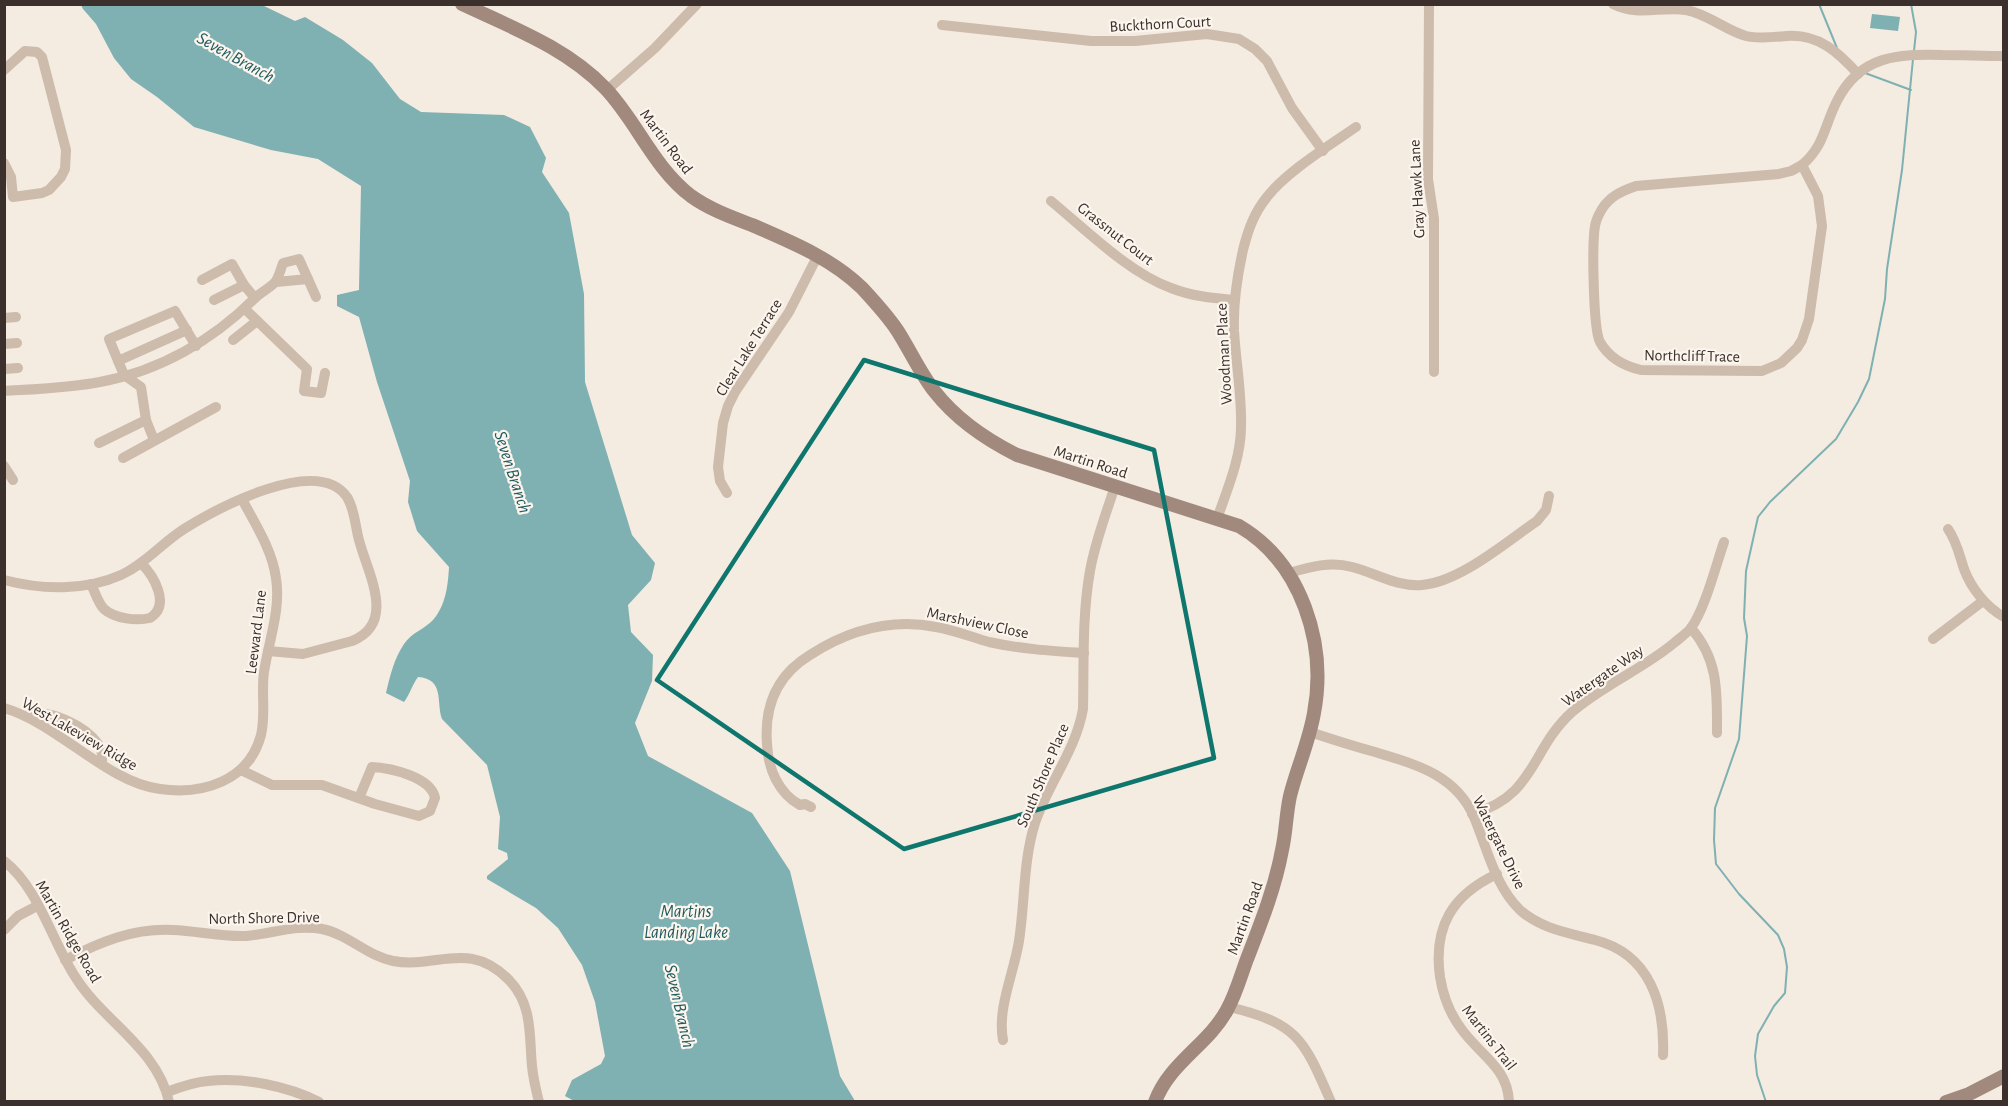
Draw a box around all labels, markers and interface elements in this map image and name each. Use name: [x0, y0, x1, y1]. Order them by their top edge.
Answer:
street label: Buckthorn Court: [1109, 13, 1211, 35]
water label: Seven Branch: [194, 29, 277, 86]
street label: Martin Road: [637, 106, 696, 177]
street label: Gray Hawk Lane: [1406, 139, 1429, 239]
street label: Grassnut Court: [1074, 199, 1156, 268]
street label: Clear Lake Terrace: [713, 296, 785, 399]
street label: Woodman Place: [1213, 303, 1235, 405]
street label: Northcliff Trace: [1644, 347, 1740, 365]
water label: Seven Branch: [490, 429, 534, 516]
street label: Martin Road: [1052, 443, 1130, 481]
street label: Leeward Lane: [243, 589, 269, 675]
street label: Marshview Close: [925, 604, 1030, 642]
street label: Watergate Way: [1559, 642, 1647, 711]
street label: West Lakeview Ridge: [19, 694, 140, 773]
street label: South Shore Place: [1014, 721, 1072, 830]
street label: Watergate Drive: [1470, 793, 1529, 892]
street label: Martin Ridge Road: [32, 878, 104, 985]
street label: Martin Road: [1224, 880, 1266, 957]
water label: Martins Landing Lake: [644, 903, 728, 942]
street label: North Shore Drive: [208, 909, 320, 927]
water label: Seven Branch: [661, 963, 697, 1050]
street label: Martins Trail: [1459, 1002, 1519, 1073]

